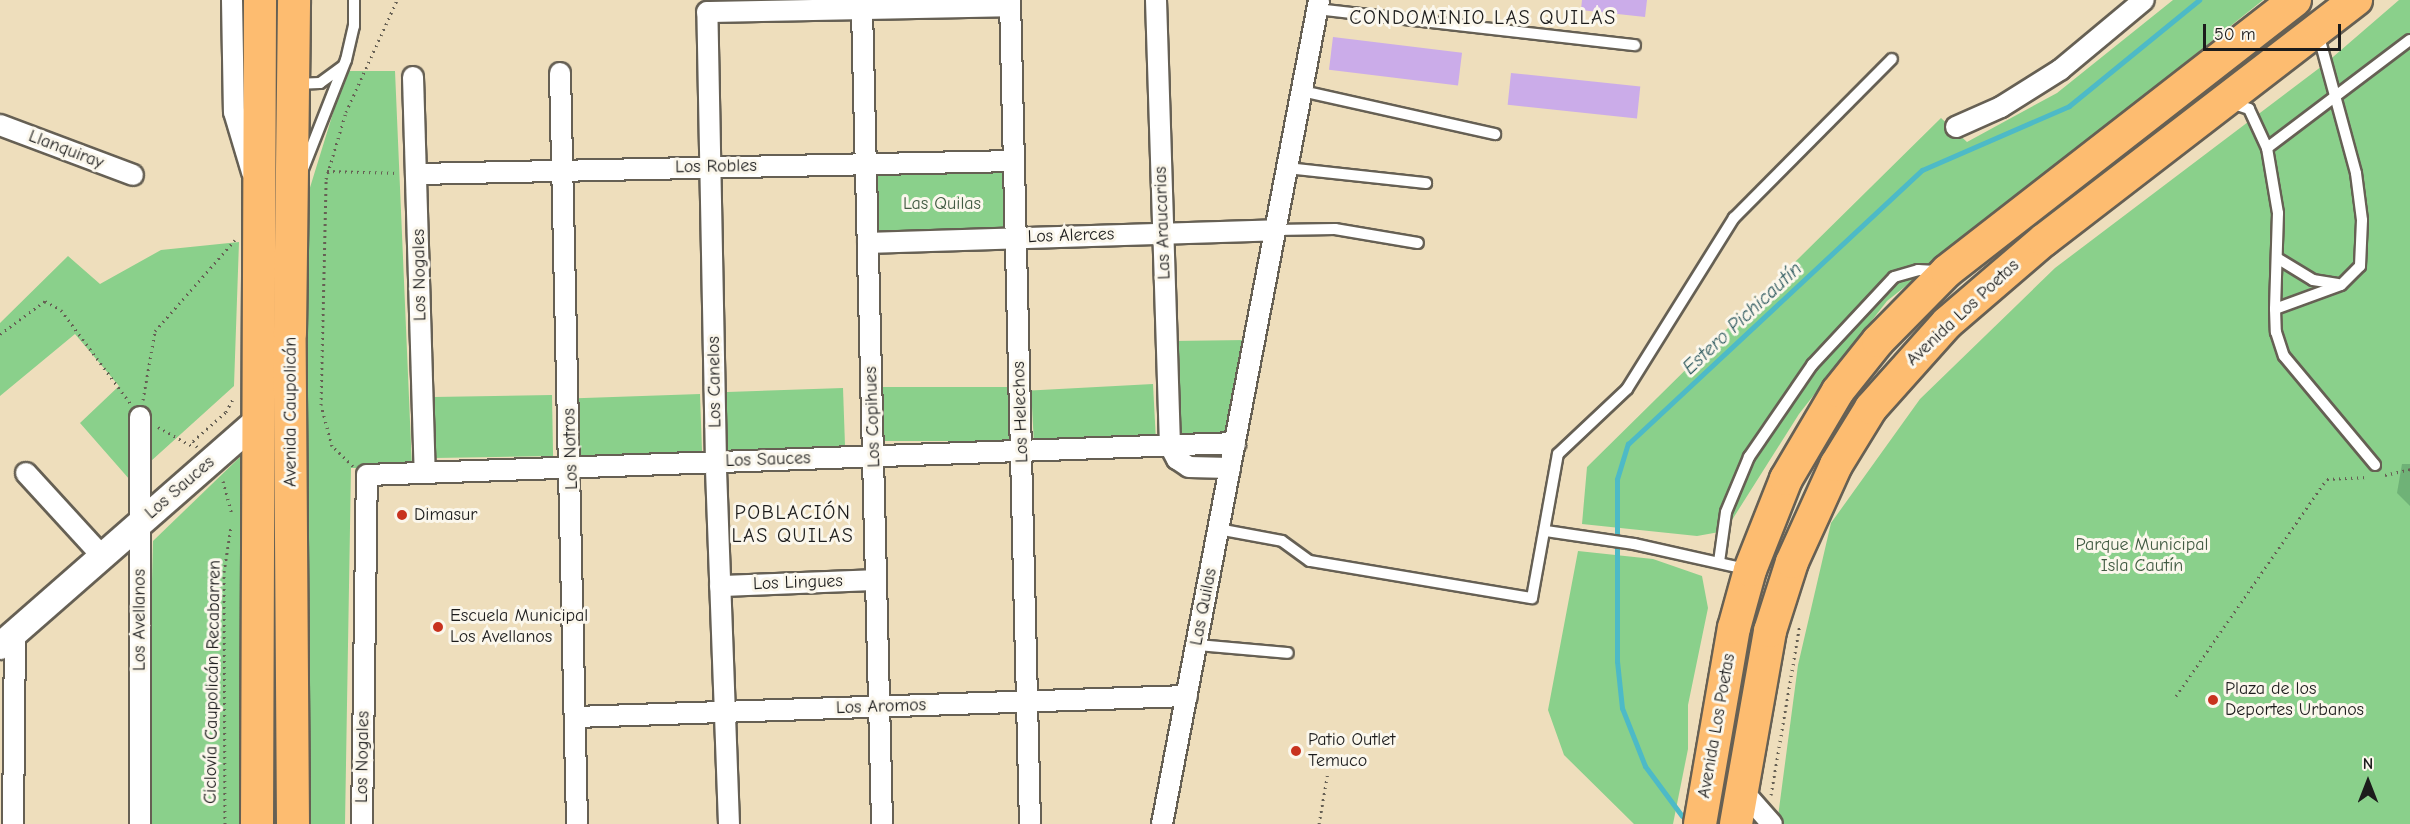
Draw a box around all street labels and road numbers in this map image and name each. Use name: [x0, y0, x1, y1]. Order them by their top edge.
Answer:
street label: Llanquiray: [25, 126, 107, 174]
street label: Los Robles: [675, 155, 757, 179]
street label: Las Araucarias: [1150, 166, 1176, 280]
street label: Los Alerces: [1027, 224, 1115, 248]
street label: Los Nogales: [408, 229, 432, 321]
street label: Avenida Los Poetas: [1902, 255, 2024, 371]
street label: Los Canelos: [703, 336, 727, 428]
street label: Avenida Caupolicán: [280, 337, 302, 487]
street label: Los Helechos: [1008, 361, 1034, 463]
street label: Los Copihues: [860, 366, 886, 468]
street label: Los Notros: [559, 408, 583, 490]
street label: Los Sauces: [725, 448, 811, 472]
street label: Los Sauces: [141, 452, 219, 524]
street label: Ciclovía Caupolicán Recabarren: [200, 560, 226, 804]
street label: Las Quilas: [1186, 567, 1222, 647]
street label: Los Avellanos: [129, 569, 151, 671]
street label: Los Lingues: [753, 571, 843, 595]
street label: Avenida Los Poetas: [1694, 652, 1740, 800]
street label: Los Aromos: [836, 695, 926, 719]
street label: Los Nogales: [351, 711, 375, 803]

